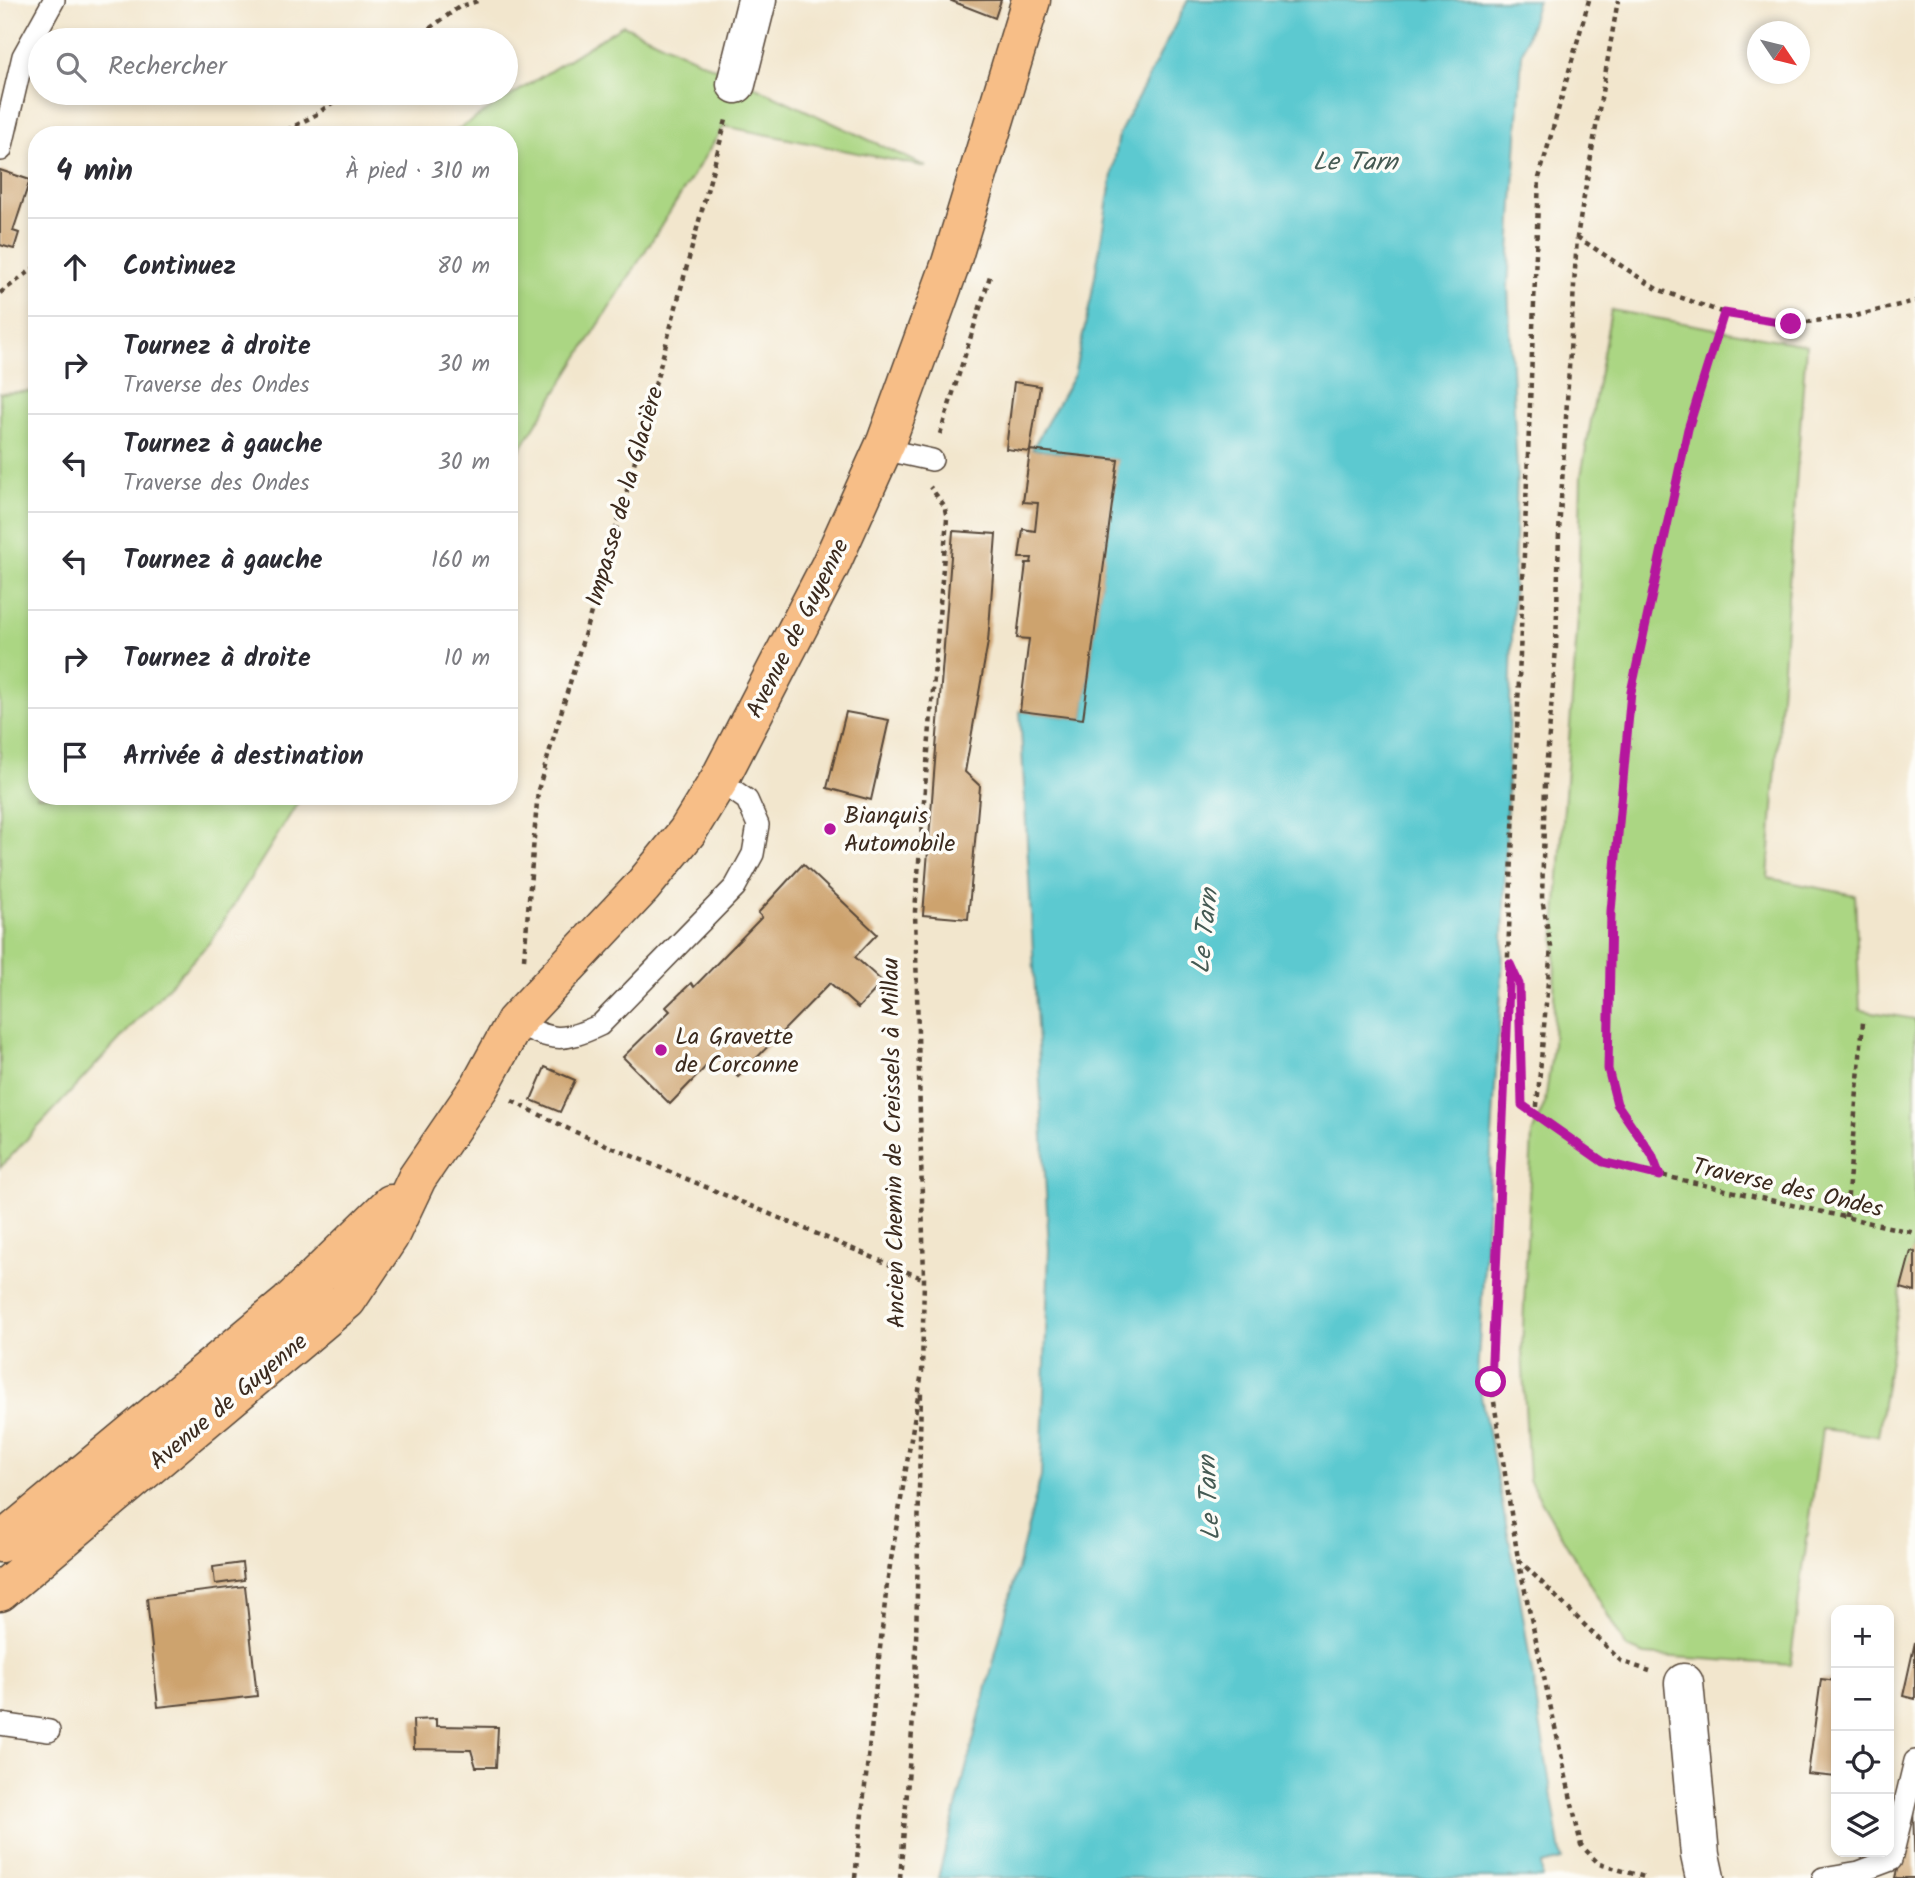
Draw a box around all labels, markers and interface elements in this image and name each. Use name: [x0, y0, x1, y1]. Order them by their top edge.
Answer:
north arrow: [1747, 21, 1810, 84]
search box: [28, 28, 518, 105]
text: Rechercher: [108, 46, 227, 88]
icon: search: [52, 48, 90, 86]
water label: Le Tarn: [1313, 142, 1400, 184]
text: 4 min: [56, 148, 133, 196]
text: À pied · 310 m: [345, 154, 490, 190]
text: Continuez: [123, 246, 236, 288]
icon: ahead: [56, 248, 94, 286]
text: 80 m: [437, 249, 490, 285]
route end: [1775, 308, 1806, 339]
text: Tournez à droite: [123, 326, 311, 368]
icon: right: [56, 346, 94, 384]
text: 30 m: [438, 347, 490, 383]
text: Traverse des Ondes: [123, 368, 310, 404]
street label: Impasse de la Glacière: [575, 382, 675, 611]
text: Tournez à gauche: [123, 424, 323, 466]
icon: left: [56, 444, 94, 482]
text: 30 m: [438, 445, 490, 481]
text: Traverse des Ondes: [123, 466, 310, 502]
street label: Avenue de Guyenne: [736, 532, 861, 725]
text: Tournez à gauche: [123, 540, 323, 582]
icon: left: [56, 542, 94, 580]
text: 160 m: [431, 543, 490, 579]
text: Tournez à droite: [123, 638, 311, 680]
icon: right: [56, 640, 94, 678]
text: 10 m: [444, 641, 490, 677]
text: Arrivée à destination: [123, 736, 364, 778]
icon: arrive: [56, 738, 94, 776]
place label: Bianquis Automobile: [844, 797, 955, 864]
marker: Bianquis Automobile: [822, 821, 838, 837]
water label: Le Tarn: [1181, 885, 1232, 976]
street label: Ancien Chemin de Creissels à Millau: [872, 957, 917, 1329]
place label: La Gravette de Corconne: [675, 1018, 799, 1085]
marker: La Gravette de Corconne: [653, 1042, 669, 1058]
street label: Traverse des Ondes: [1688, 1148, 1887, 1229]
street label: Avenue de Guyenne: [141, 1324, 317, 1481]
route start: [1475, 1366, 1506, 1397]
water label: Le Tarn: [1187, 1452, 1233, 1541]
map controls: [1831, 1605, 1894, 1857]
button: +: [1831, 1605, 1894, 1668]
button: −: [1831, 1668, 1894, 1731]
button: locate: [1831, 1731, 1894, 1794]
button: layers: [1831, 1794, 1894, 1857]

